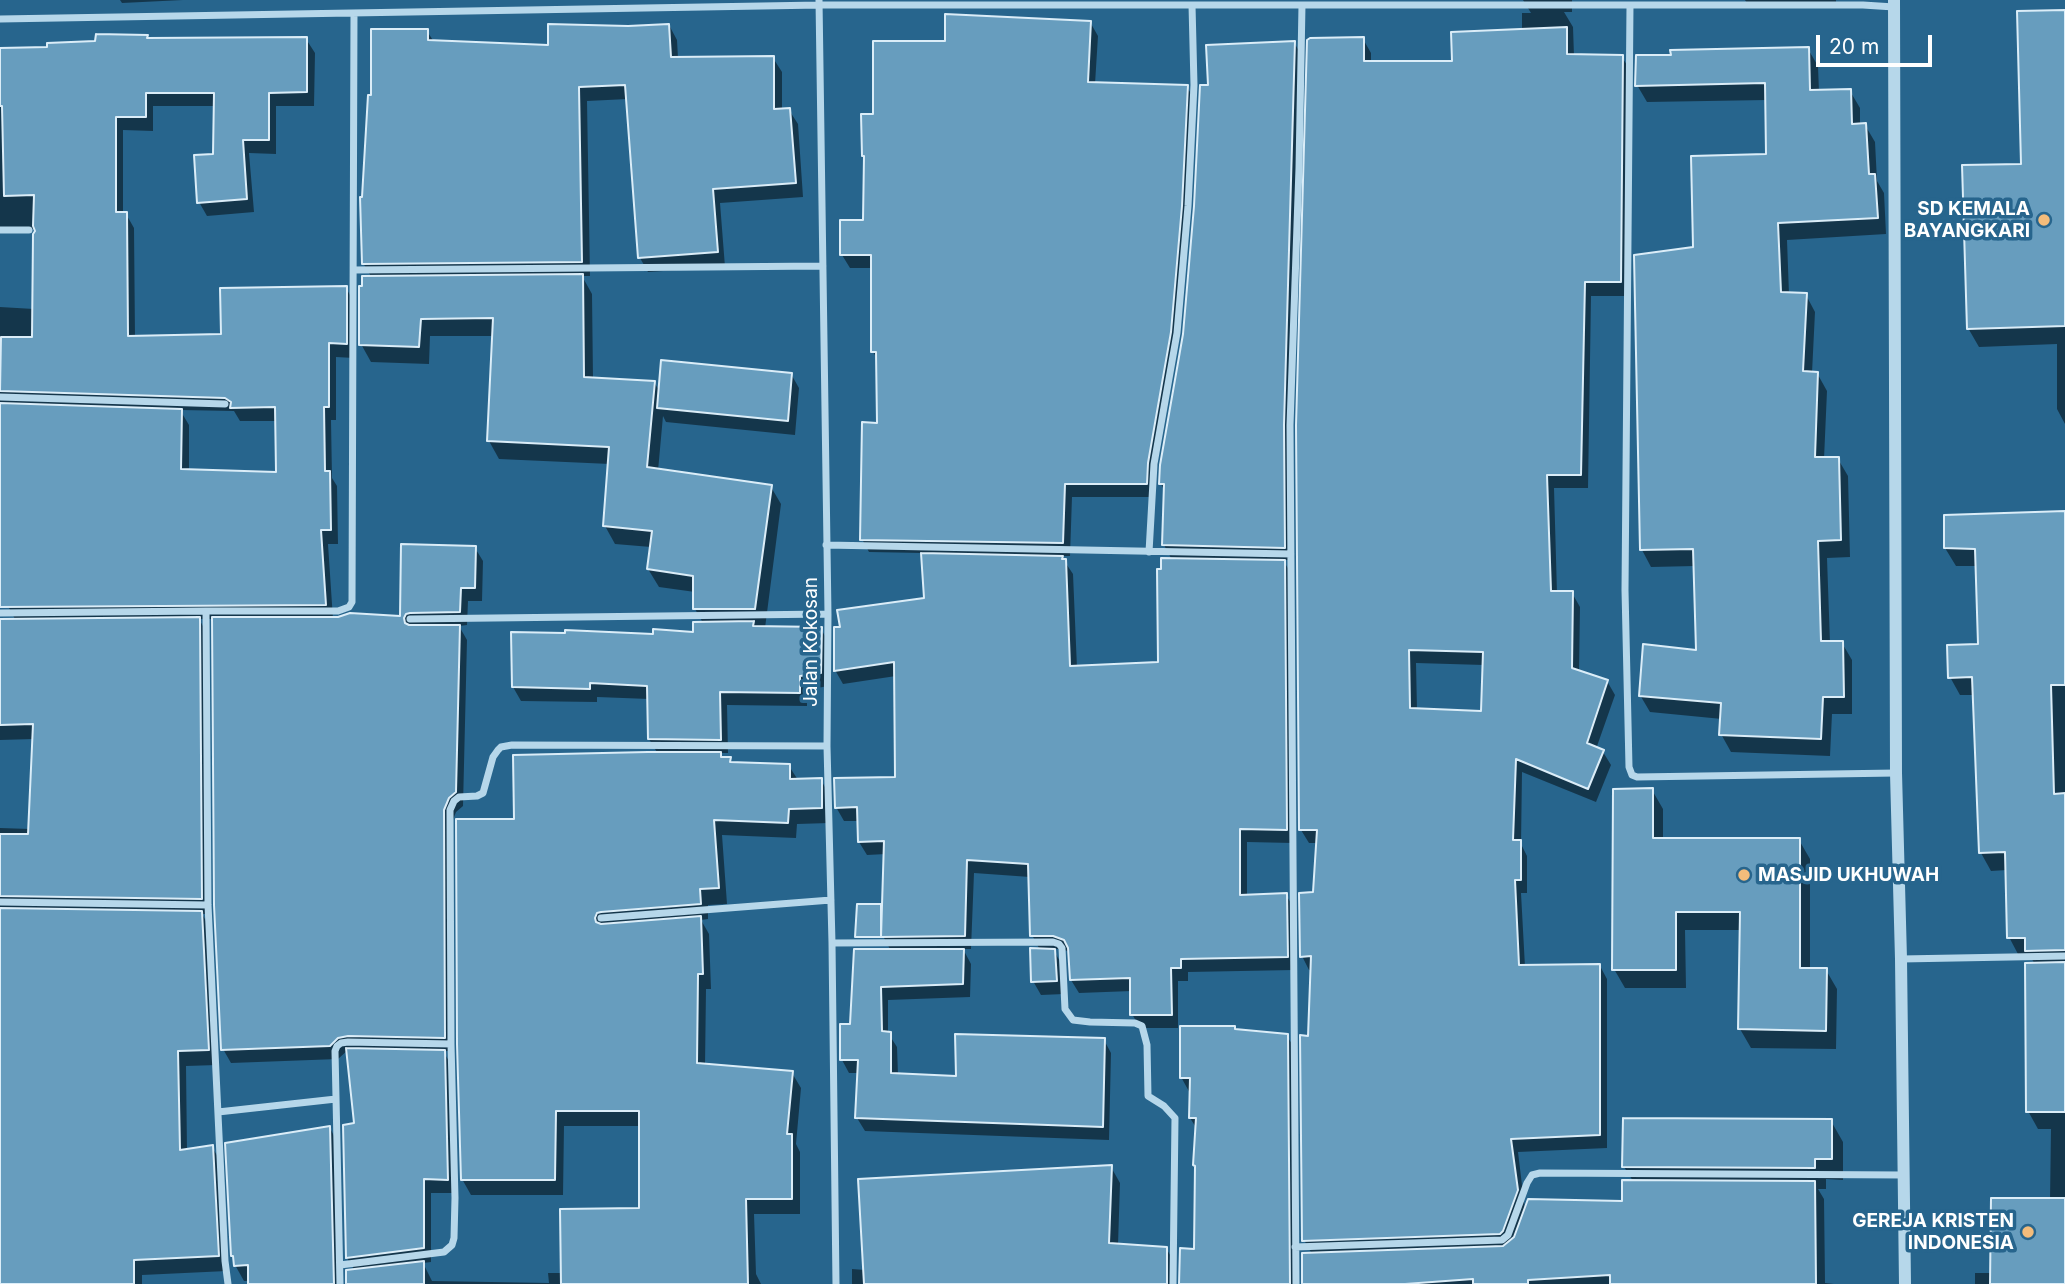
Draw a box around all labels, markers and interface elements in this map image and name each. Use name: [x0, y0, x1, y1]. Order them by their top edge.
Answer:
scale bar: [1820, 21, 1936, 65]
text: 20 m: [1829, 34, 1879, 59]
place label: SD KEMALA BAYANGKARI: [1904, 198, 2030, 242]
marker: SD KEMALA BAYANGKARI: [2036, 212, 2052, 228]
street label: Jalan Kokosan: [800, 577, 822, 707]
place label: MASJID UKHUWAH: [1758, 864, 1939, 886]
marker: MASJID UKHUWAH: [1736, 867, 1752, 883]
place label: GEREJA KRISTEN INDONESIA: [1852, 1210, 2014, 1254]
marker: GEREJA KRISTEN INDONESIA: [2020, 1224, 2036, 1240]

